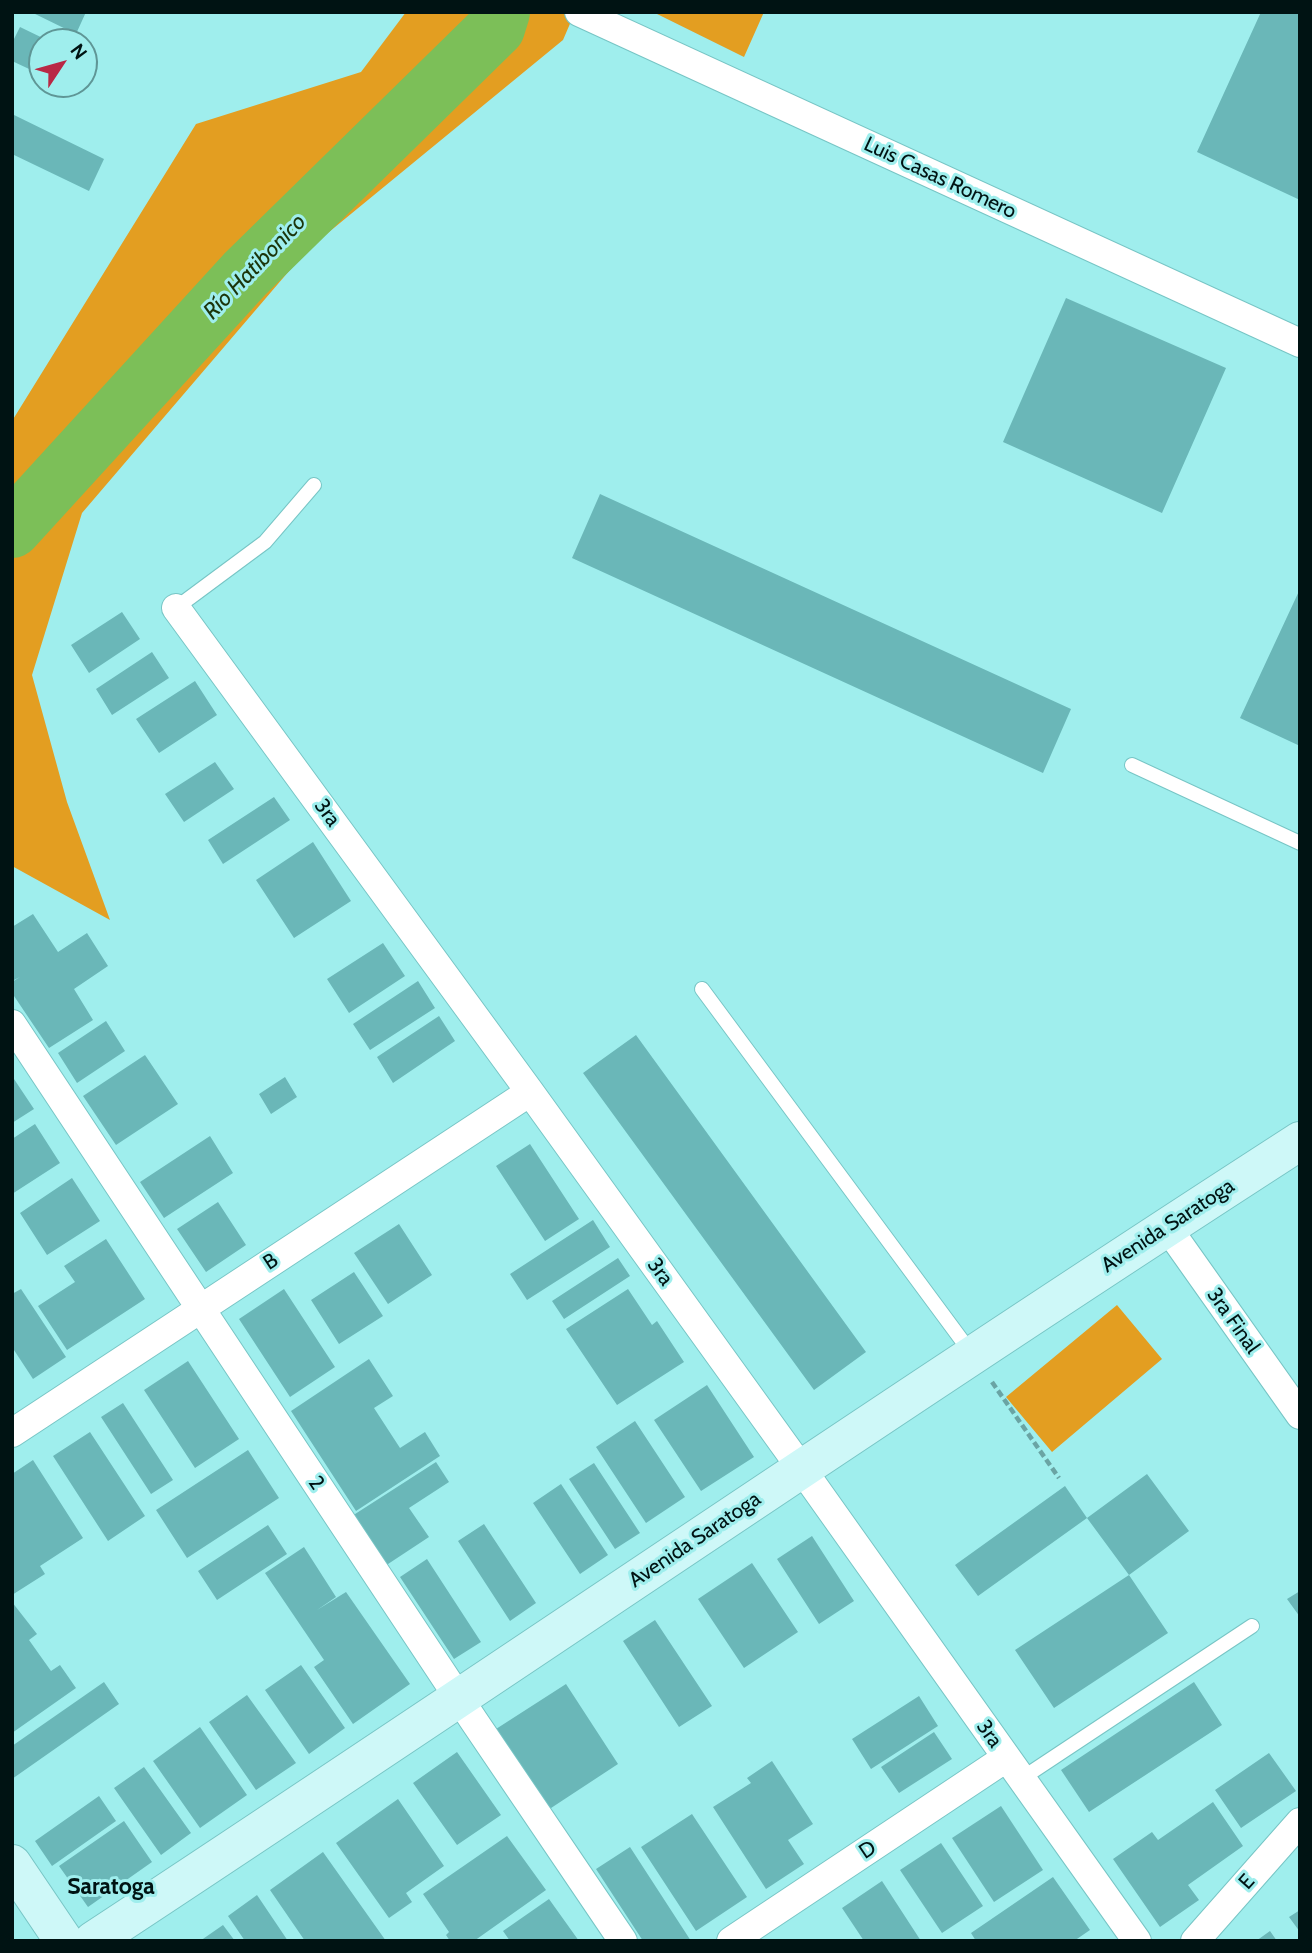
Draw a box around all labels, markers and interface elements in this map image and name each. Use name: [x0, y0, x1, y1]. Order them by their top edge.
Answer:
north arrow: [28, 28, 98, 98]
text: N: [66, 39, 92, 64]
street label: Luis Casas Romero: [860, 132, 1020, 224]
water label: Río Hatibonico: [198, 209, 312, 325]
street label: 3ra: [309, 794, 345, 832]
street label: Avenida Saratoga: [1097, 1174, 1239, 1278]
street label: B: [259, 1248, 283, 1276]
street label: 3ra: [642, 1253, 678, 1291]
street label: 3ra Final: [1201, 1283, 1265, 1359]
street label: 2: [302, 1471, 330, 1495]
street label: Avenida Saratoga: [624, 1487, 766, 1593]
street label: 3ra: [971, 1715, 1007, 1753]
street label: D: [855, 1835, 881, 1865]
street label: E: [1234, 1869, 1260, 1895]
district label: Saratoga: [67, 1873, 155, 1901]

